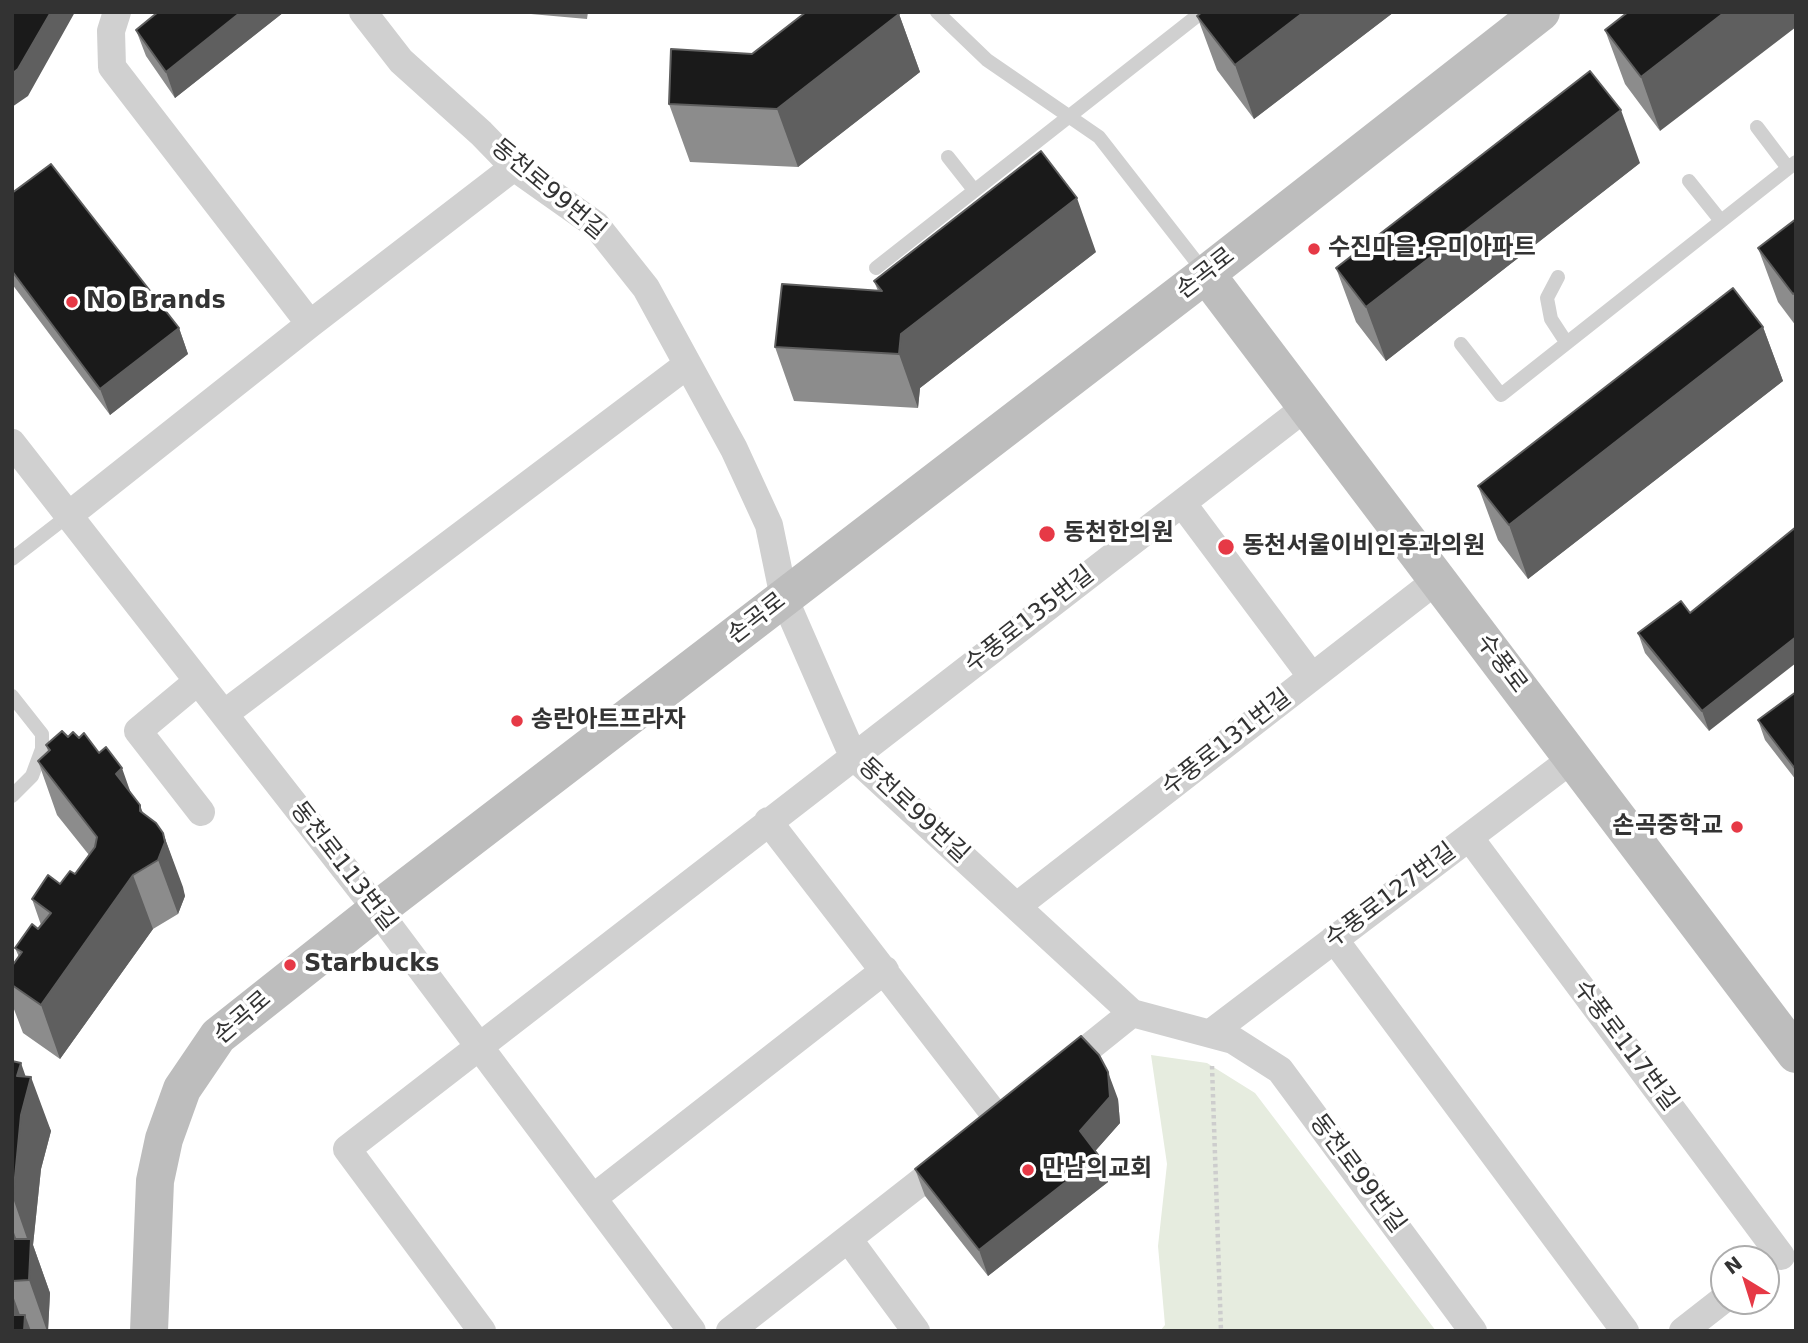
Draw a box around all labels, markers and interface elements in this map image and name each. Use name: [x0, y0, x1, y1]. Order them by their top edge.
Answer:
street label: 동천로99번길: [485, 134, 611, 246]
place label: 수진마을.우미아파트: [1328, 235, 1536, 263]
marker: 수진마을.우미아파트: [1306, 241, 1322, 257]
street label: 손곡로: [1171, 242, 1241, 306]
place label: No Brands: [86, 288, 226, 316]
marker: No Brands: [64, 294, 80, 310]
place label: 동천한의원: [1063, 520, 1173, 548]
marker: 동천한의원: [1037, 524, 1057, 544]
place label: 동천서울이비인후과의원: [1242, 533, 1485, 561]
marker: 동천서울이비인후과의원: [1216, 537, 1236, 557]
street label: 수풍로135번길: [960, 561, 1100, 679]
street label: 손곡로: [722, 587, 792, 651]
street label: 수풍로: [1470, 629, 1532, 699]
street label: 수풍로131번길: [1157, 684, 1297, 802]
place label: 송란아트프라자: [531, 707, 686, 735]
marker: 송란아트프라자: [509, 713, 525, 729]
street label: 동천로99번길: [852, 752, 974, 870]
street label: 동천로113번길: [284, 797, 402, 937]
place label: 손곡중학교: [1613, 813, 1723, 841]
marker: 손곡중학교: [1729, 819, 1745, 835]
street label: 수풍로127번길: [1320, 837, 1462, 955]
place label: Starbucks: [304, 951, 440, 979]
marker: Starbucks: [282, 957, 298, 973]
street label: 수풍로117번길: [1566, 975, 1684, 1117]
street label: 손곡로: [209, 985, 277, 1051]
street label: 동천로99번길: [1303, 1109, 1411, 1239]
place label: 만남의교회: [1042, 1156, 1152, 1184]
marker: 만남의교회: [1020, 1162, 1036, 1178]
north arrow: [1710, 1245, 1780, 1315]
text: N: [1720, 1251, 1746, 1279]

